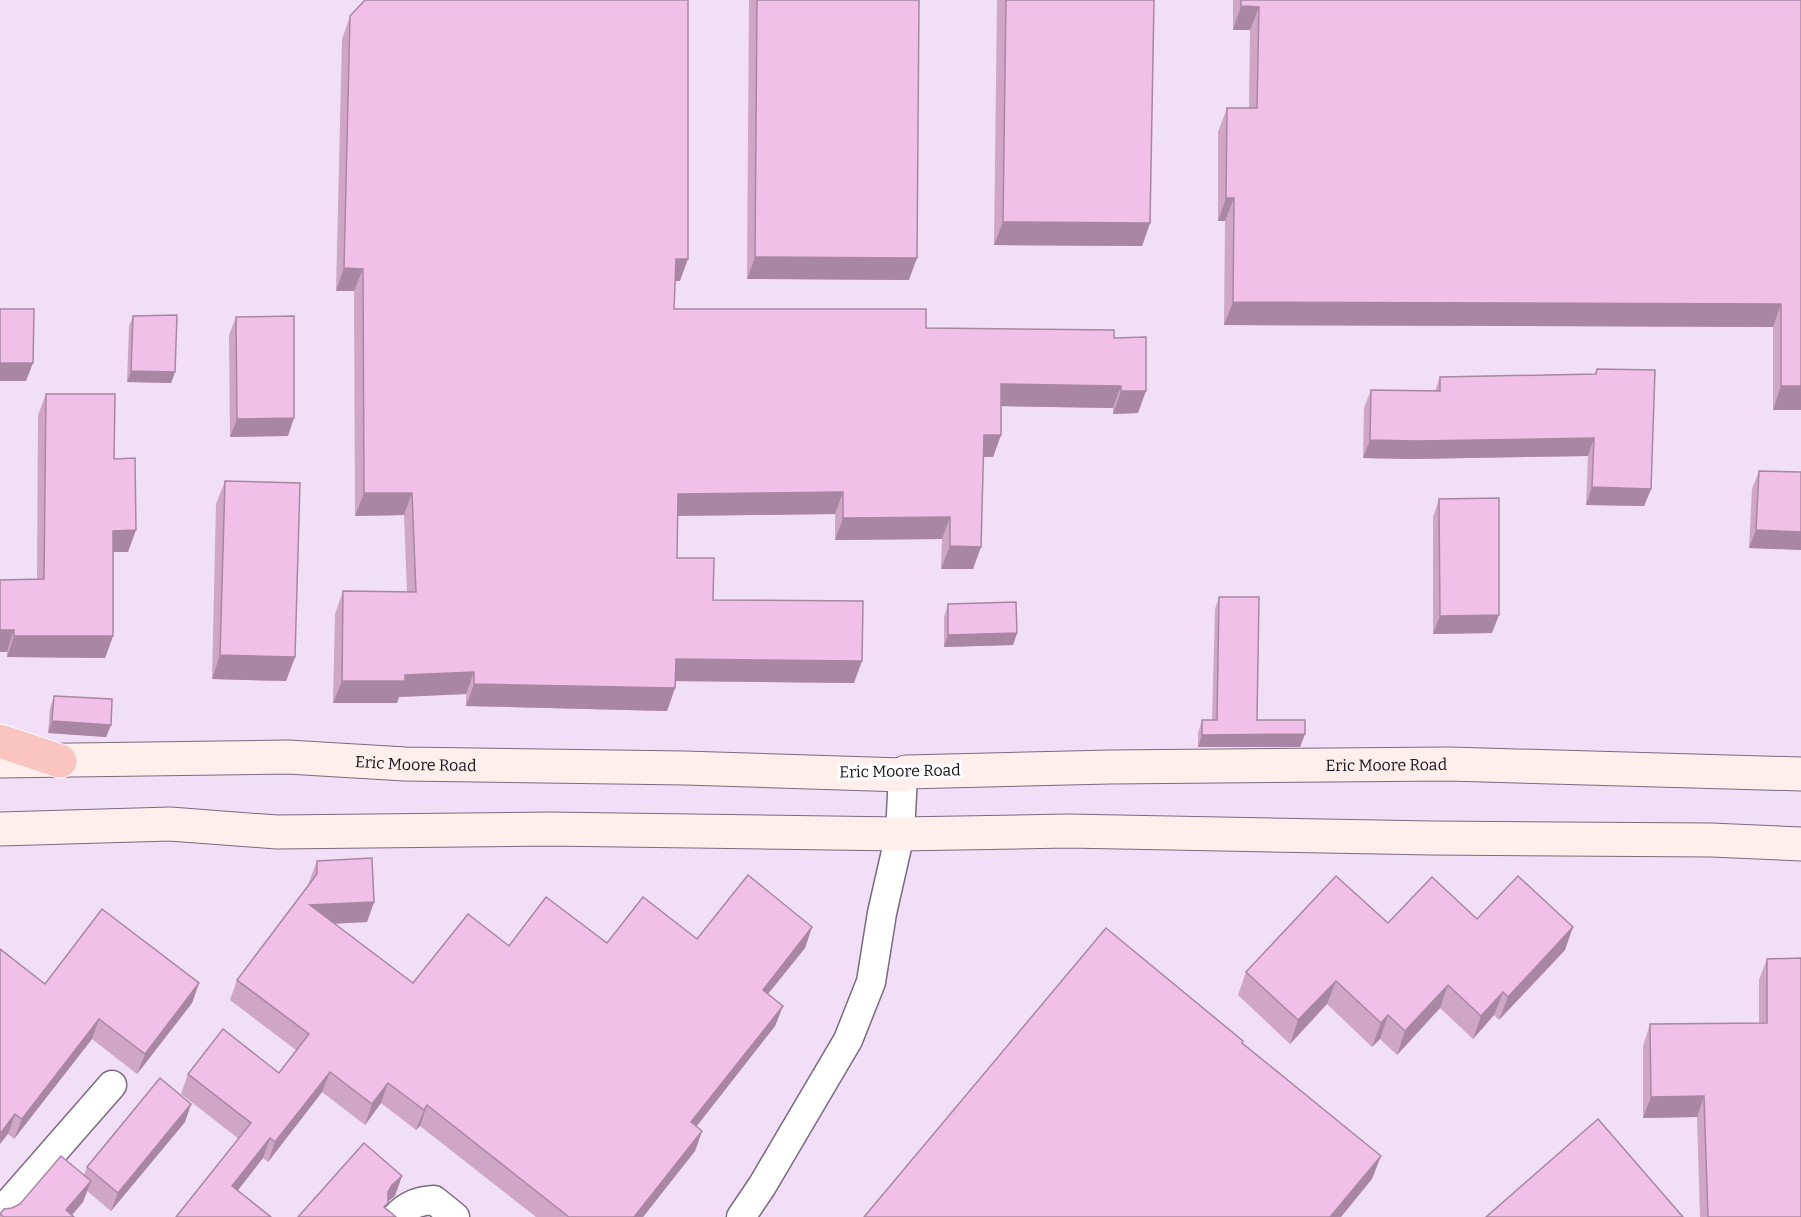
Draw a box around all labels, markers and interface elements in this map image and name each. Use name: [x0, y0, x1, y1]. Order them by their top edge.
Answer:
street label: Eric Moore Road: [354, 752, 477, 775]
street label: Eric Moore Road: [1325, 755, 1448, 775]
street label: Eric Moore Road: [839, 760, 961, 782]

